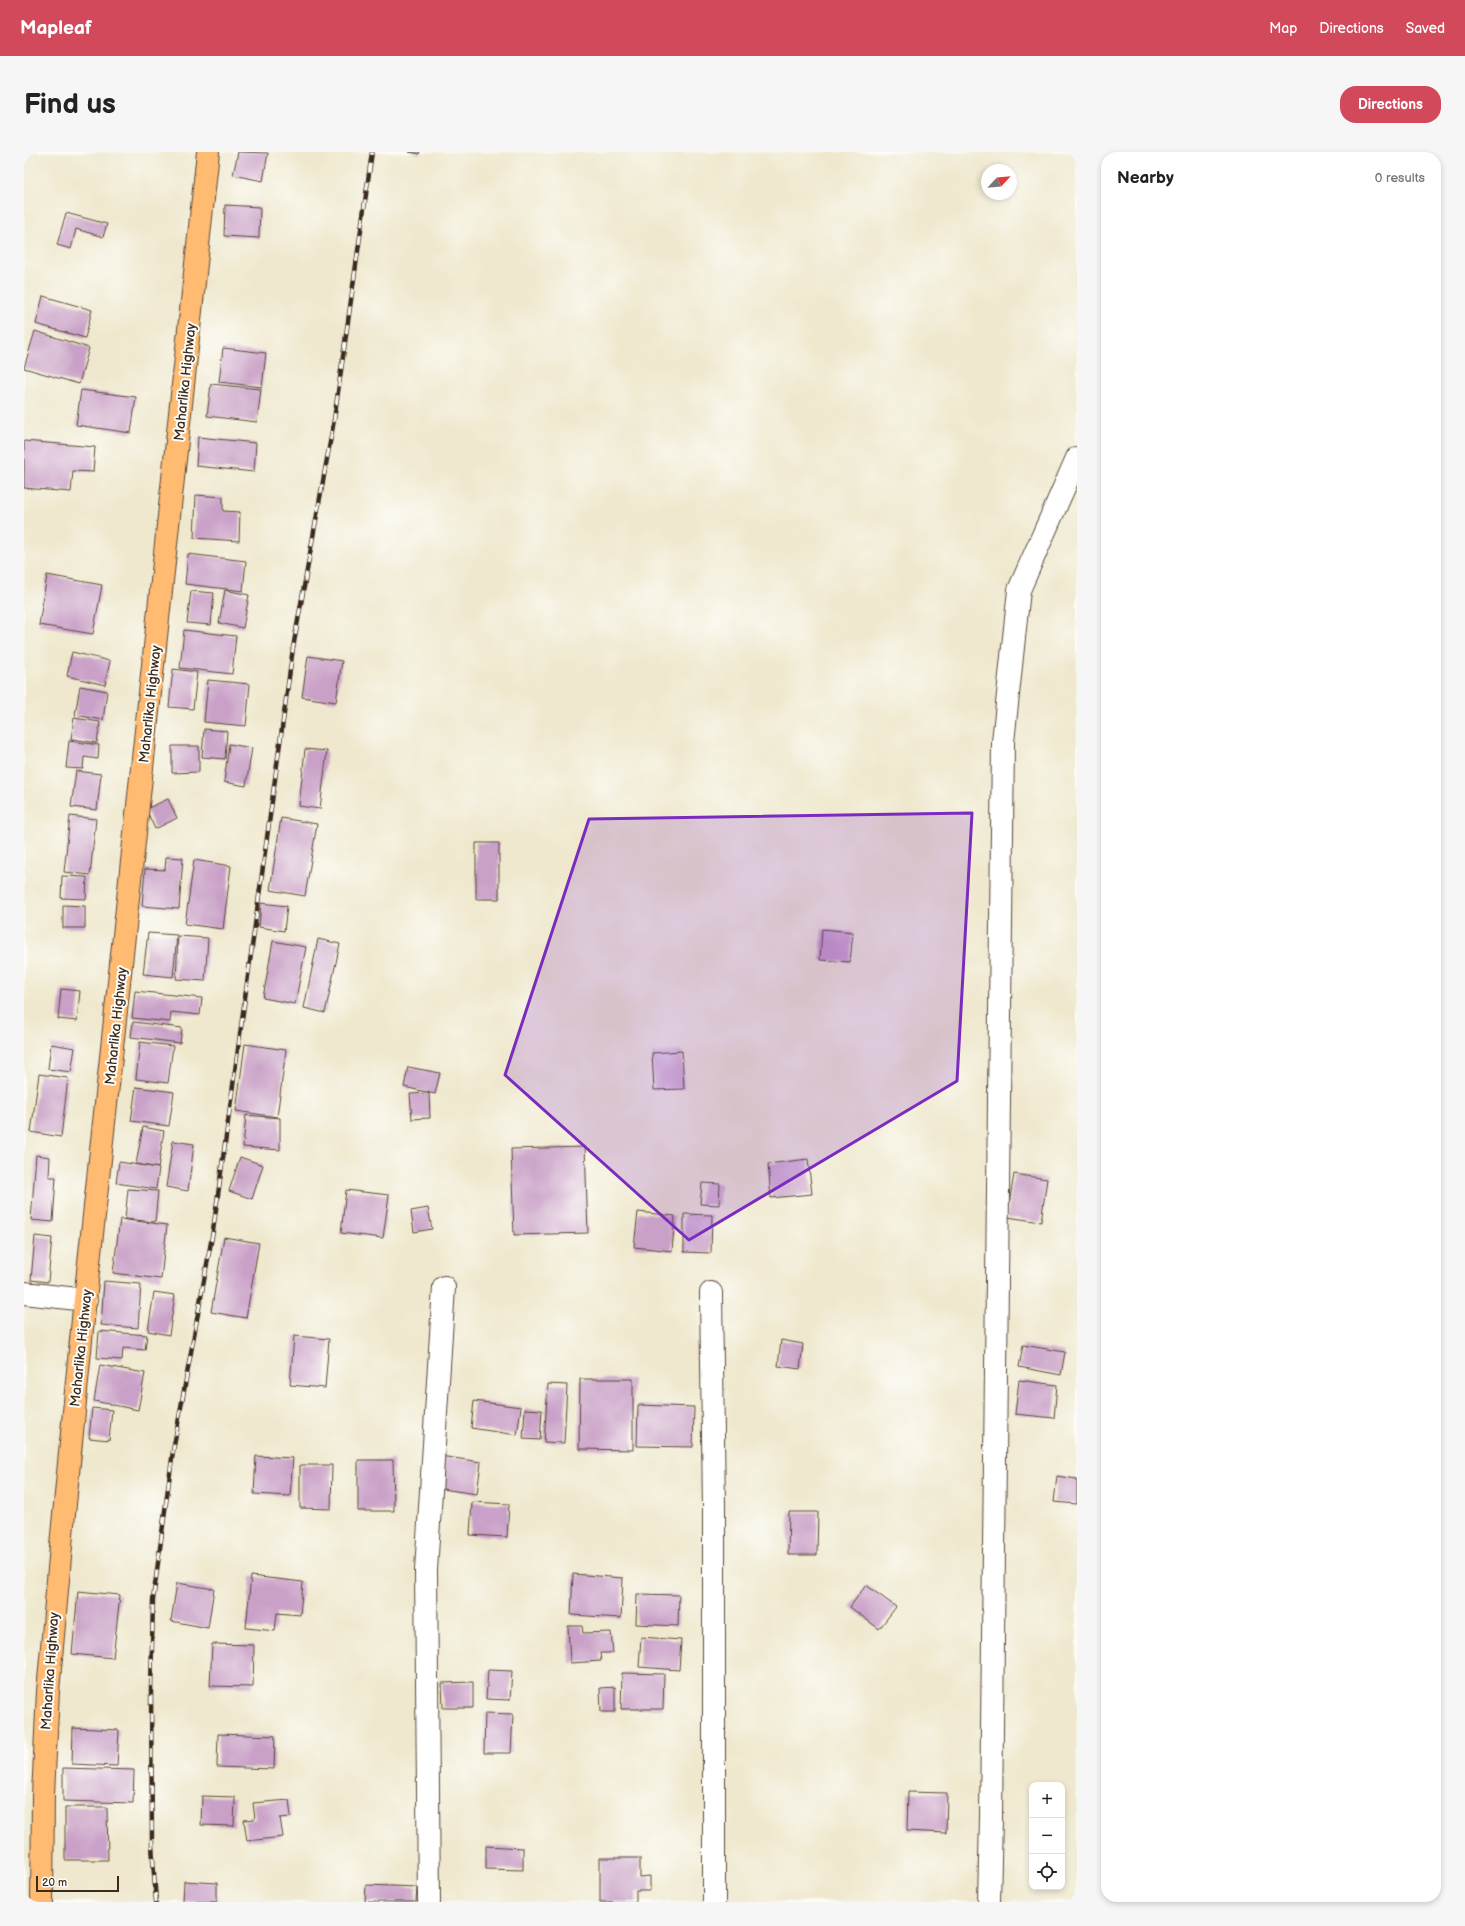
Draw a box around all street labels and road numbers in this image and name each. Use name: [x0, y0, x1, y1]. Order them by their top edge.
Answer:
street label: Maharlika Highway: [170, 322, 200, 442]
street label: Maharlika Highway: [135, 644, 165, 764]
street label: Maharlika Highway: [101, 966, 131, 1086]
street label: Maharlika Highway: [66, 1288, 96, 1408]
street label: Maharlika Highway: [37, 1611, 63, 1731]

